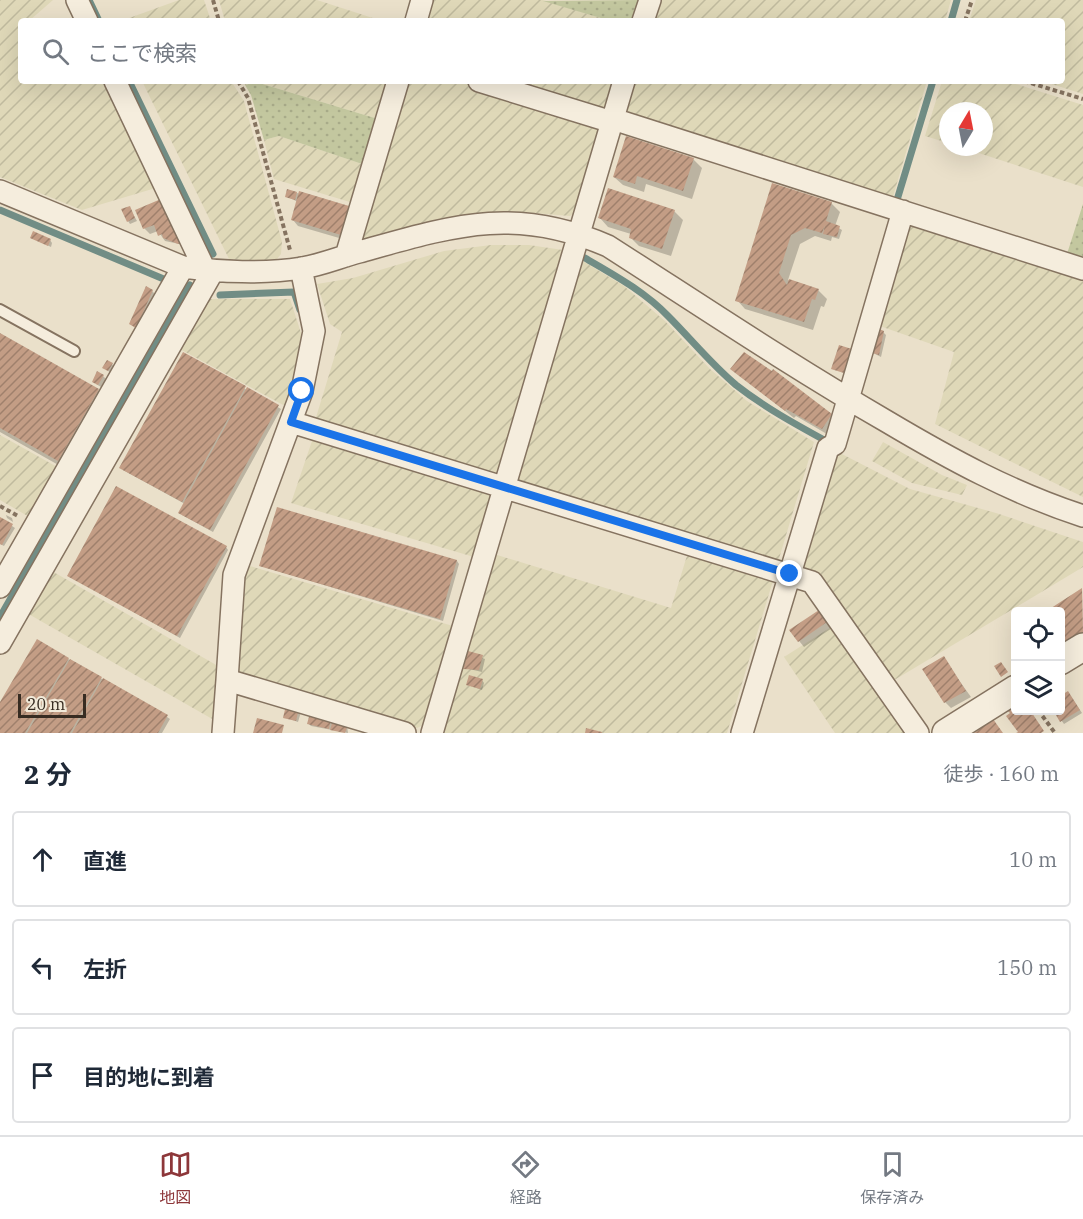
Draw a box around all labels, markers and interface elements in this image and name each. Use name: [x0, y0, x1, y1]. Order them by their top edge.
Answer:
search box: [18, 18, 1065, 84]
icon: search: [39, 35, 72, 68]
text: ここで検索: [87, 38, 197, 67]
north arrow: [939, 102, 993, 156]
route start: [288, 377, 314, 403]
route end: [776, 560, 802, 586]
map controls: [1011, 607, 1065, 715]
button: locate: [1011, 607, 1065, 661]
button: layers: [1011, 661, 1065, 715]
scale bar: [18, 691, 86, 718]
text: 20 m: [27, 694, 65, 714]
text: 2 分: [24, 757, 72, 791]
text: 徒歩 · 160 m: [944, 760, 1059, 787]
icon: ahead: [26, 843, 59, 876]
text: 直進: [83, 846, 127, 875]
text: 10 m: [1009, 846, 1057, 873]
icon: left: [26, 951, 59, 984]
text: 左折: [83, 954, 127, 983]
text: 150 m: [997, 954, 1057, 981]
icon: arrive: [26, 1059, 59, 1092]
text: 目的地に到着: [83, 1062, 215, 1091]
tab: 地図: [159, 1148, 192, 1208]
tab: 経路: [509, 1148, 542, 1208]
tab: 保存済み: [860, 1148, 924, 1208]

